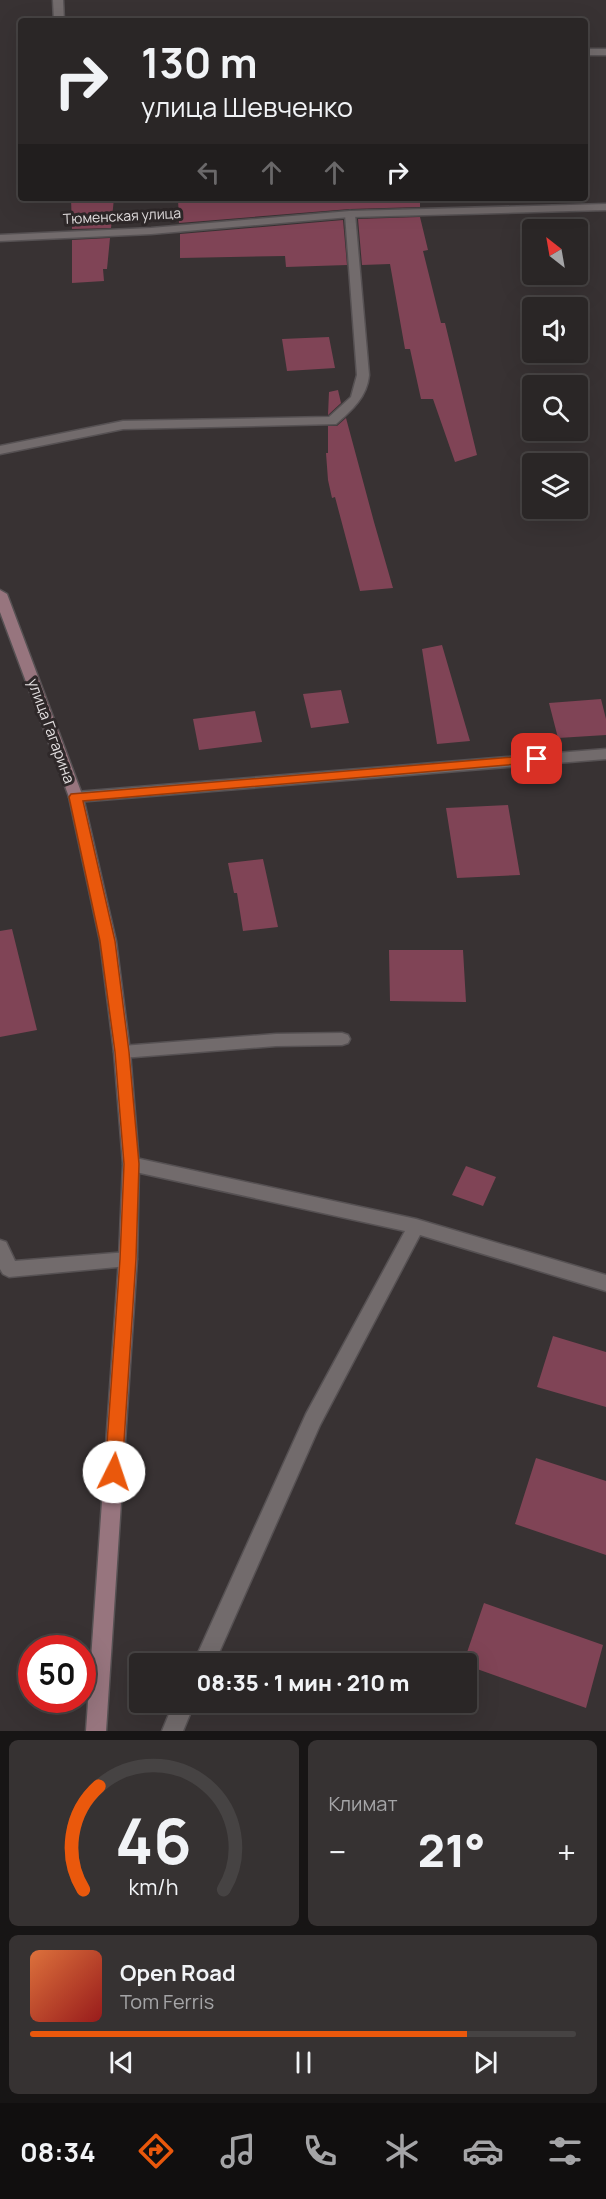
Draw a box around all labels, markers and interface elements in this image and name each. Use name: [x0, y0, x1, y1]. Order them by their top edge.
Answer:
text: 130 m: [141, 33, 258, 91]
icon: right: [42, 42, 120, 120]
text: улица Шевченко: [141, 88, 353, 125]
icon: left: [192, 156, 225, 189]
icon: ahead: [255, 156, 288, 189]
icon: ahead: [318, 156, 351, 189]
icon: right: [381, 156, 414, 189]
street label: Тюменская улица: [62, 203, 181, 228]
north arrow: [522, 219, 588, 285]
map controls: [522, 219, 588, 519]
button: sound: [522, 297, 588, 363]
button: search: [522, 375, 588, 441]
button: layers: [522, 453, 588, 519]
street label: улица Гагарина: [23, 675, 80, 786]
pin: [511, 733, 562, 784]
icon: arrive: [520, 742, 553, 775]
position arrow: [82, 1440, 146, 1504]
speed limit sign: 50: [18, 1635, 96, 1713]
text: 08:35 · 1 мин · 210 m: [196, 1668, 410, 1698]
text: Климат: [329, 1790, 398, 1817]
text: 46: [115, 1797, 192, 1883]
text: 21°: [418, 1819, 486, 1881]
text: −: [329, 1829, 346, 1874]
text: +: [557, 1829, 576, 1874]
text: km/h: [129, 1872, 179, 1901]
text: Open Road: [120, 1958, 235, 1988]
text: Tom Ferris: [120, 1988, 214, 2015]
icon: previous: [105, 2046, 138, 2079]
icon: pause: [287, 2046, 320, 2079]
icon: next: [469, 2046, 502, 2079]
icon: directions: [135, 2130, 177, 2172]
icon: music: [217, 2130, 259, 2172]
icon: phone: [299, 2130, 341, 2172]
icon: climate: [381, 2130, 423, 2172]
icon: car: [462, 2130, 504, 2172]
icon: filters: [544, 2130, 586, 2172]
text: 08:34: [20, 2133, 96, 2170]

